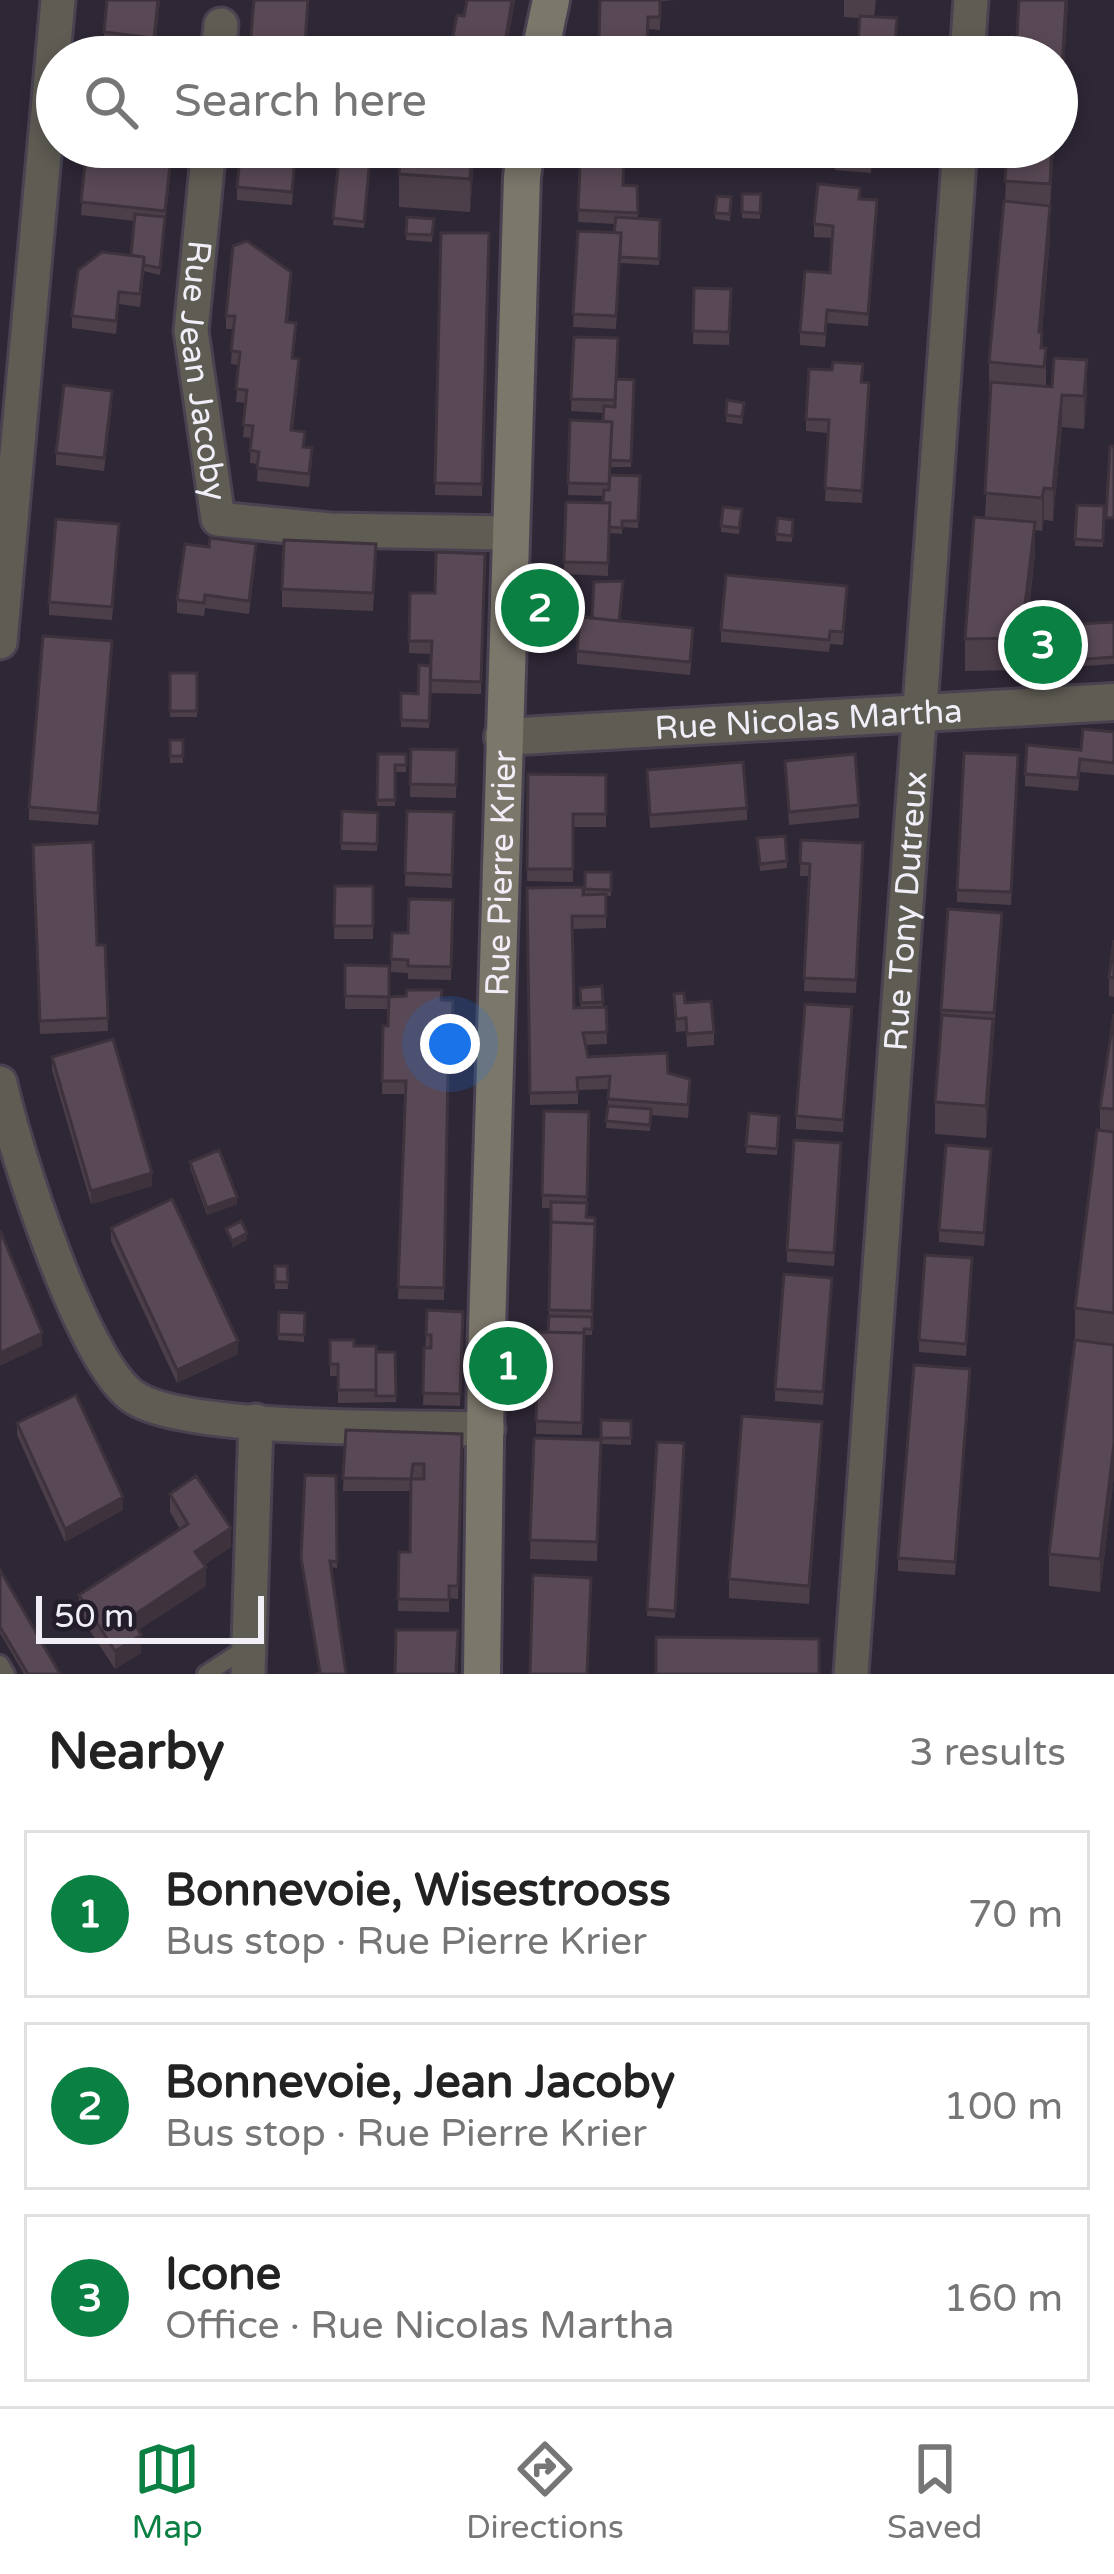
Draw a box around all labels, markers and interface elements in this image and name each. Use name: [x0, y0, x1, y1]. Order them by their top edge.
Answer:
search box: [36, 36, 1078, 168]
icon: search: [78, 69, 144, 135]
text: Search here: [174, 75, 427, 129]
street label: Rue Jean Jacoby: [171, 239, 235, 503]
pin: 2: [501, 563, 579, 653]
pin: 3: [1004, 600, 1082, 690]
street label: Rue Nicolas Martha: [653, 691, 964, 748]
street label: Rue Pierre Krier: [478, 749, 524, 997]
street label: Rue Tony Dutreux: [876, 770, 935, 1052]
your location: [420, 1014, 480, 1074]
pin: 1: [469, 1321, 547, 1411]
scale bar: [36, 1590, 264, 1643]
text: 50 m: [54, 1597, 134, 1636]
text: Nearby: [48, 1721, 225, 1783]
text: 3 results: [909, 1729, 1066, 1776]
text: Bonnevoie, Wisestrooss: [165, 1864, 671, 1918]
text: 1: [78, 1891, 102, 1938]
text: 70 m: [968, 1891, 1063, 1938]
text: Bus stop · Rue Pierre Krier: [165, 1918, 647, 1965]
text: Bonnevoie, Jean Jacoby: [165, 2056, 675, 2110]
text: 2: [78, 2083, 102, 2130]
text: 100 m: [944, 2083, 1063, 2130]
text: Bus stop · Rue Pierre Krier: [165, 2110, 647, 2157]
text: Icone: [165, 2248, 281, 2302]
text: 3: [78, 2275, 102, 2322]
text: 160 m: [944, 2275, 1063, 2322]
text: Office · Rue Nicolas Martha: [165, 2302, 674, 2349]
tab: Map: [132, 2436, 203, 2547]
tab: Directions: [466, 2436, 624, 2547]
tab: Saved: [887, 2436, 982, 2547]

